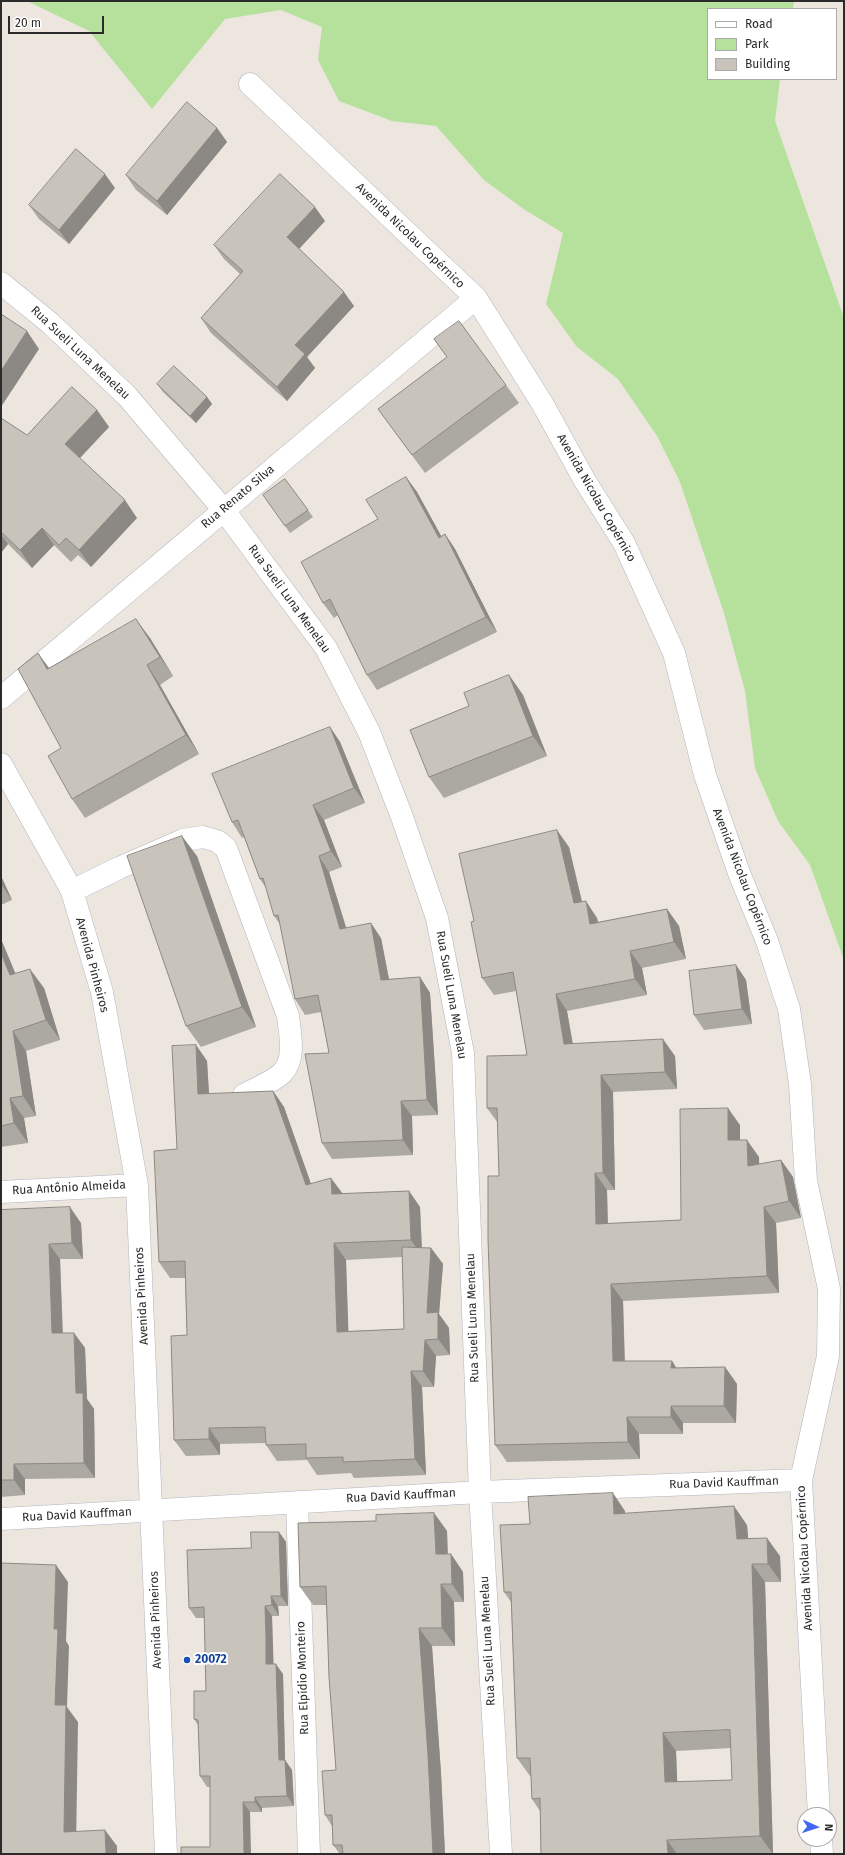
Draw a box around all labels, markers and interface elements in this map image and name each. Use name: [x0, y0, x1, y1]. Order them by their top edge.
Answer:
scale bar: [10, 8, 106, 34]
legend: [707, 8, 837, 80]
text: 20 m: [15, 16, 41, 30]
text: Road: [745, 17, 773, 31]
text: Park: [745, 37, 769, 51]
text: Building: [745, 57, 790, 71]
street label: Avenida Nicolau Copérnico: [353, 180, 467, 292]
street label: Rua Sueli Luna Menelau: [28, 303, 132, 403]
street label: Avenida Nicolau Copérnico: [553, 431, 639, 565]
street label: Rua Renato Silva: [199, 462, 277, 532]
street label: Rua Sueli Luna Menelau: [245, 542, 333, 656]
street label: Avenida Nicolau Copérnico: [709, 806, 775, 948]
street label: Avenida Pinheiros: [72, 916, 112, 1014]
street label: Rua Sueli Luna Menelau: [433, 930, 469, 1060]
street label: Rua Antônio Almeida: [12, 1178, 126, 1198]
street label: Avenida Pinheiros: [132, 1247, 152, 1345]
street label: Rua Sueli Luna Menelau: [464, 1253, 482, 1383]
street label: Rua David Kauffman: [669, 1474, 779, 1492]
street label: Avenida Nicolau Copérnico: [794, 1485, 816, 1631]
street label: Rua David Kauffman: [346, 1486, 456, 1506]
street label: Rua David Kauffman: [22, 1505, 132, 1525]
street label: Avenida Pinheiros: [147, 1571, 165, 1669]
street label: Rua Sueli Luna Menelau: [477, 1576, 499, 1706]
street label: Rua Elpídio Monteiro: [294, 1621, 312, 1735]
place label: 20072: [195, 1653, 227, 1667]
marker: 20072: [182, 1655, 192, 1665]
north arrow: [797, 1807, 837, 1847]
text: N: [822, 1824, 835, 1832]

